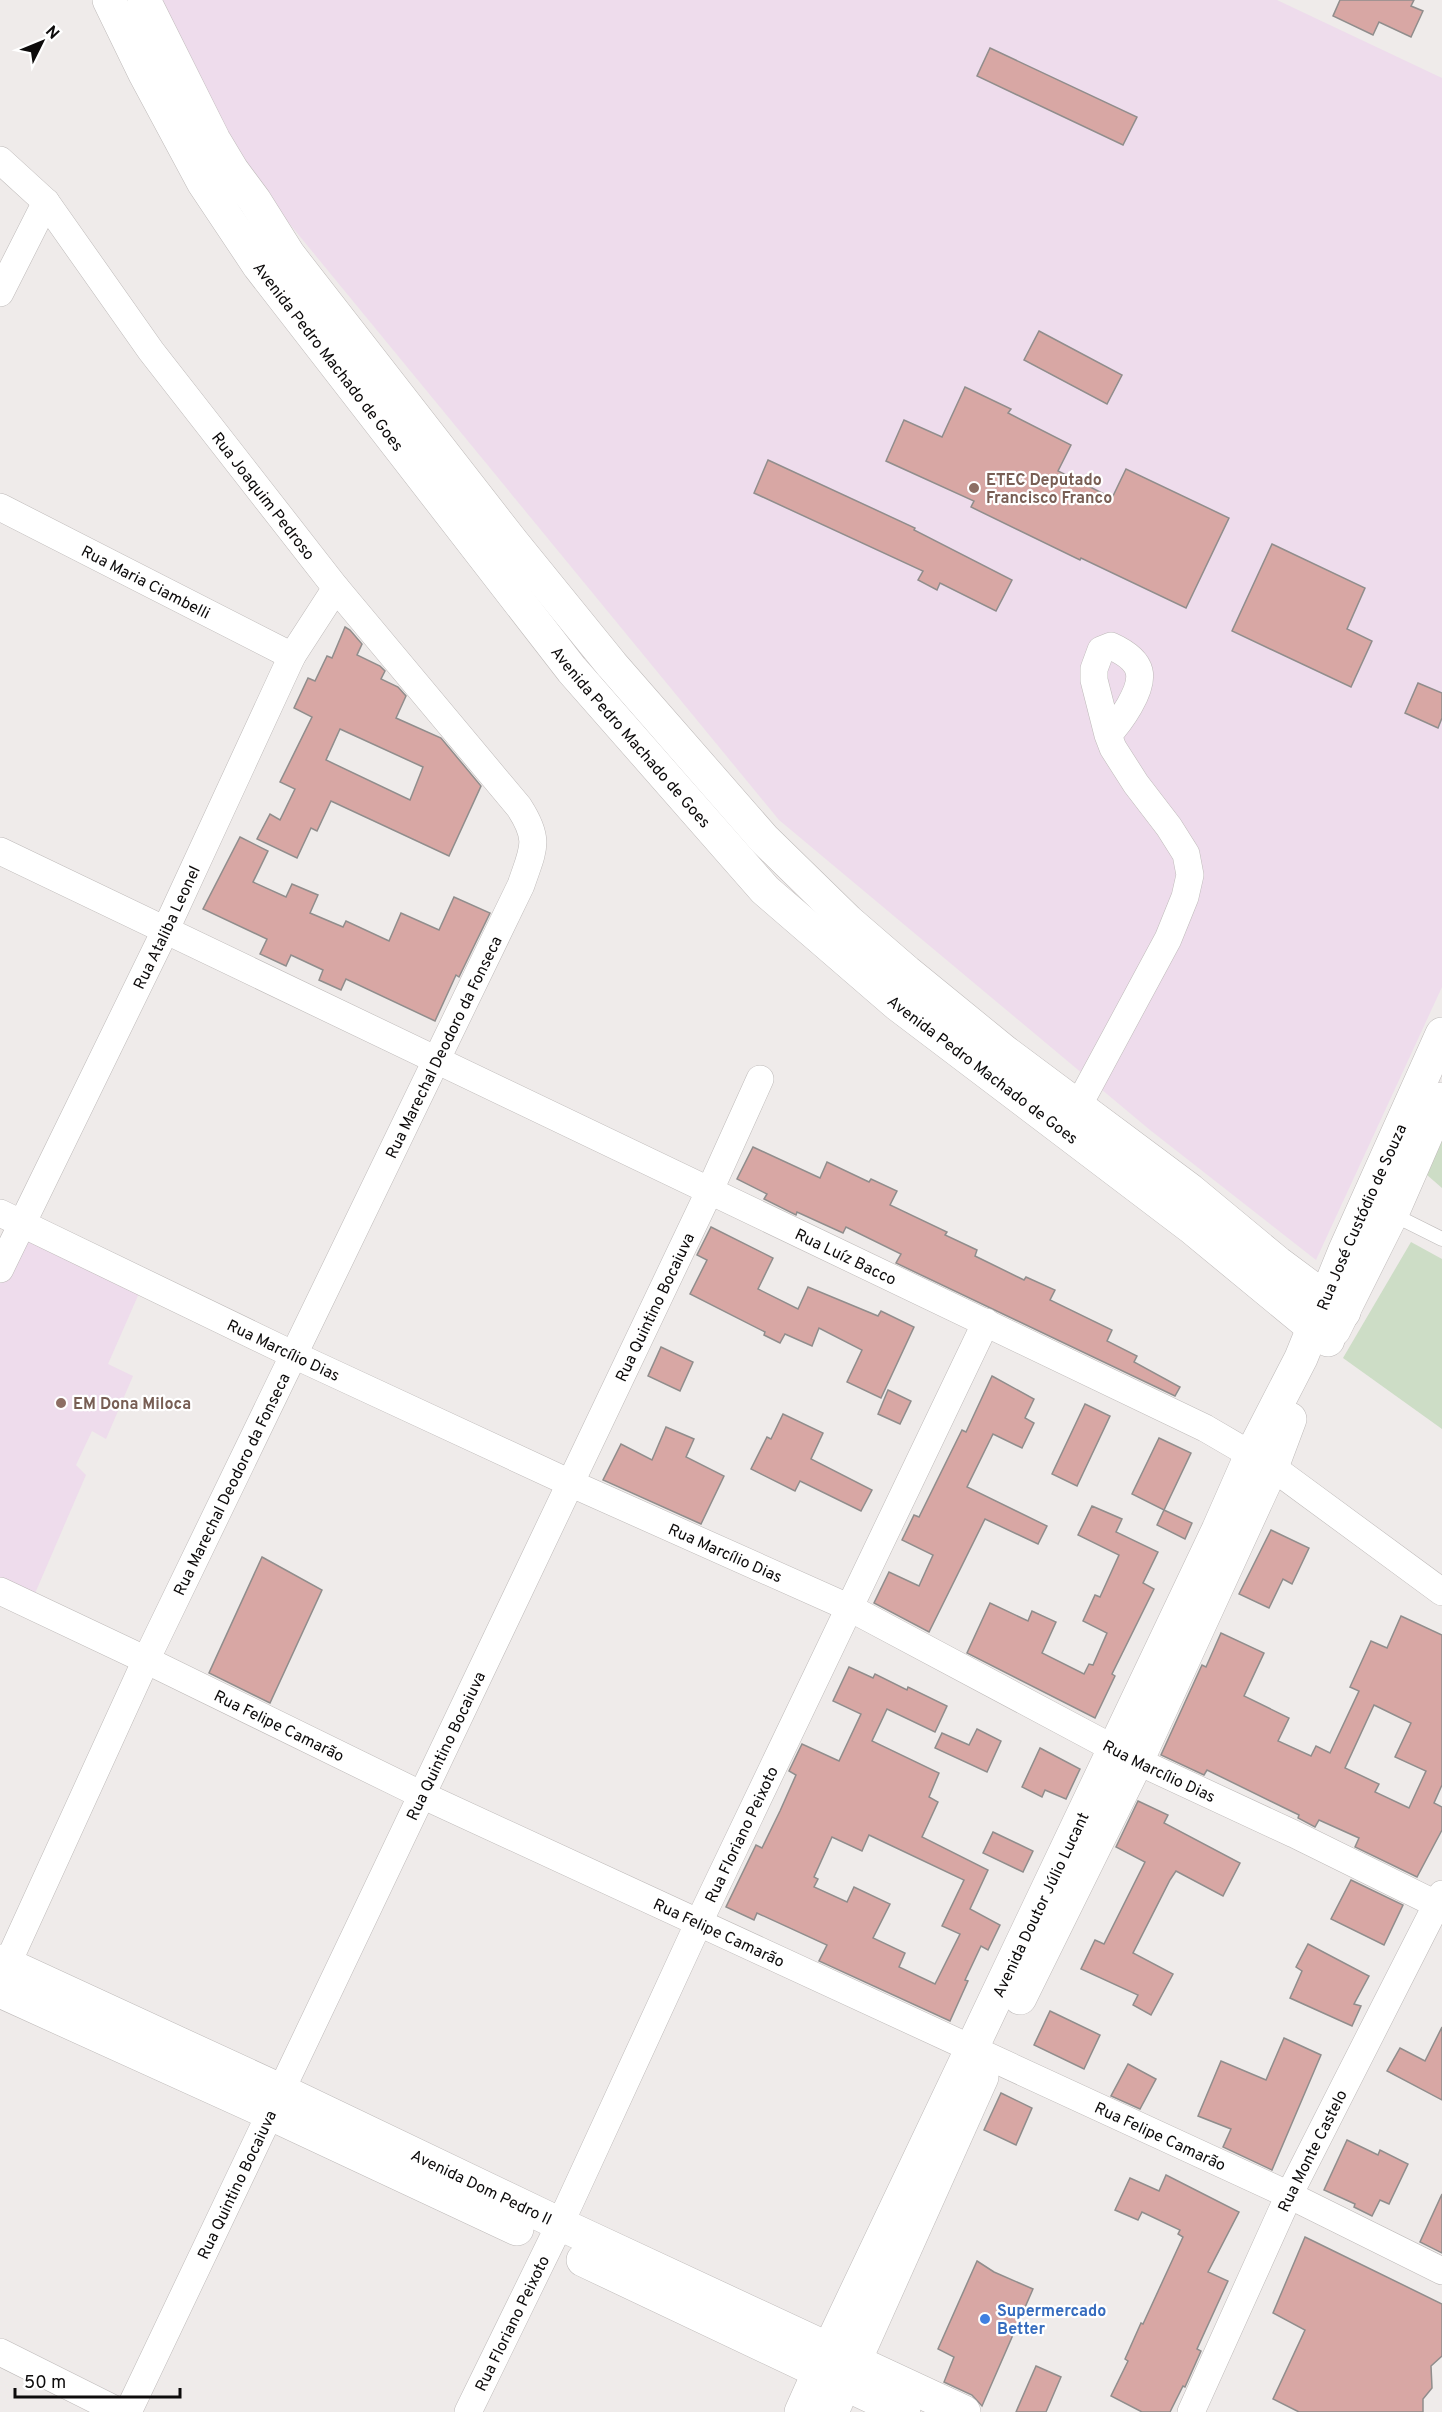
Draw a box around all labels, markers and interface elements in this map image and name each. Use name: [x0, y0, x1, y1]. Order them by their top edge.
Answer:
north arrow: [12, 12, 72, 72]
text: N: [40, 22, 63, 44]
street label: Avenida Pedro Machado de Goes: [248, 259, 407, 456]
street label: Rua Joaquim Pedroso: [206, 429, 318, 565]
place label: ETEC Deputado Francisco Franco: [986, 471, 1112, 509]
marker: ETEC Deputado Francisco Franco: [967, 481, 981, 495]
street label: Rua Maria Ciambelli: [77, 542, 213, 625]
street label: Avenida Pedro Machado de Goes: [545, 643, 714, 833]
street label: Rua Ataliba Leonel: [130, 863, 206, 993]
street label: Rua Marechal Deodoro da Fonseca: [382, 933, 508, 1162]
street label: Avenida Pedro Machado de Goes: [882, 992, 1081, 1150]
street label: Rua José Custódio de Souza: [1313, 1121, 1412, 1314]
street label: Rua Luíz Bacco: [791, 1225, 899, 1291]
street label: Rua Quintino Bocaiuva: [612, 1230, 700, 1386]
street label: Rua Marcílio Dias: [223, 1316, 343, 1387]
street label: Rua Marechal Deodoro da Fonseca: [170, 1370, 296, 1599]
place label: EM Dona Miloca: [73, 1395, 191, 1415]
marker: EM Dona Miloca: [54, 1396, 68, 1410]
street label: Rua Marcílio Dias: [665, 1520, 785, 1588]
street label: Rua Quintino Bocaiuva: [403, 1669, 491, 1824]
street label: Rua Felipe Camarão: [210, 1687, 347, 1767]
street label: Rua Marcílio Dias: [1099, 1737, 1218, 1808]
street label: Rua Floriano Peixoto: [702, 1764, 784, 1907]
street label: Avenida Doutor Júlio Lucant: [989, 1810, 1094, 2001]
street label: Rua Felipe Camarão: [649, 1895, 787, 1973]
street label: Rua Monte Castelo: [1275, 2087, 1353, 2216]
street label: Rua Felipe Camarão: [1091, 2099, 1229, 2176]
street label: Rua Quintino Bocaiuva: [194, 2108, 282, 2263]
street label: Avenida Dom Pedro II: [407, 2146, 555, 2231]
street label: Rua Floriano Peixoto: [472, 2253, 555, 2395]
place label: Supermercado Better: [997, 2302, 1106, 2340]
marker: Supermercado Better: [978, 2312, 992, 2326]
scale bar: [15, 2361, 180, 2399]
text: 50 m: [24, 2372, 66, 2395]

